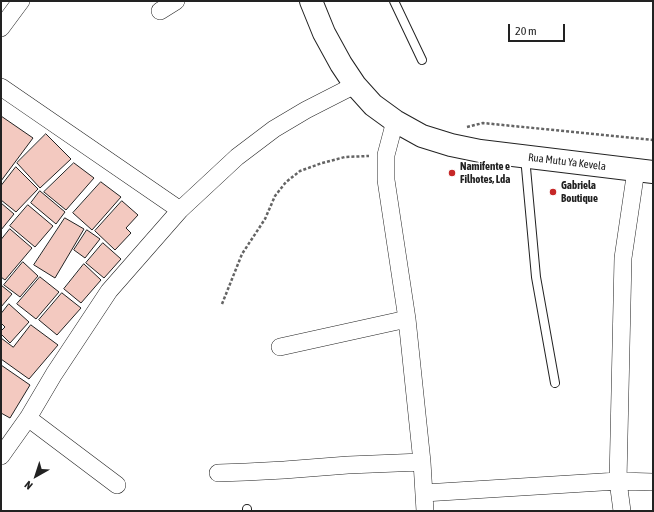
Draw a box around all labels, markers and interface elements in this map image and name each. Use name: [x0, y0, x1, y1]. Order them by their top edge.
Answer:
scale bar: [510, 16, 567, 42]
text: 20 m: [515, 24, 537, 38]
street label: Rua Mutu Ya Kevela: [527, 151, 607, 173]
place label: Namifente e Filhotes, Lda: [460, 160, 510, 186]
marker: Namifente e Filhotes, Lda: [447, 168, 457, 178]
place label: Gabriela Boutique: [561, 179, 598, 205]
marker: Gabriela Boutique: [548, 187, 558, 197]
north arrow: [16, 456, 56, 496]
text: N: [22, 479, 35, 492]

